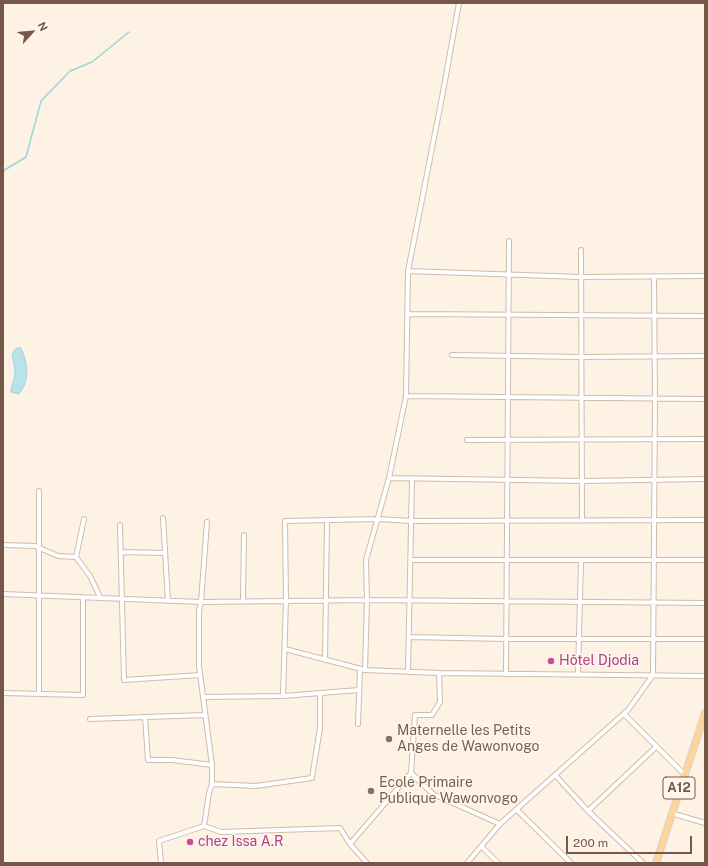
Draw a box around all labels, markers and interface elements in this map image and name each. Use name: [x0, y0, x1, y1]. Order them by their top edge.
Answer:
north arrow: [12, 12, 52, 52]
text: N: [35, 20, 50, 33]
place label: Hôtel Djodia: [559, 653, 639, 669]
marker: Hôtel Djodia: [546, 656, 556, 666]
place label: Maternelle les Petits Anges de Wawonvogo: [397, 723, 540, 756]
marker: Maternelle les Petits Anges de Wawonvogo: [384, 734, 394, 744]
place label: Ecole Primaire Publique Wawonvogo: [379, 775, 518, 808]
road number: A12: [663, 777, 695, 799]
marker: Ecole Primaire Publique Wawonvogo: [366, 786, 376, 796]
scale bar: [568, 828, 694, 854]
place label: chez Issa A.R: [198, 834, 283, 850]
text: 200 m: [573, 836, 608, 850]
marker: chez Issa A.R: [185, 837, 195, 847]

